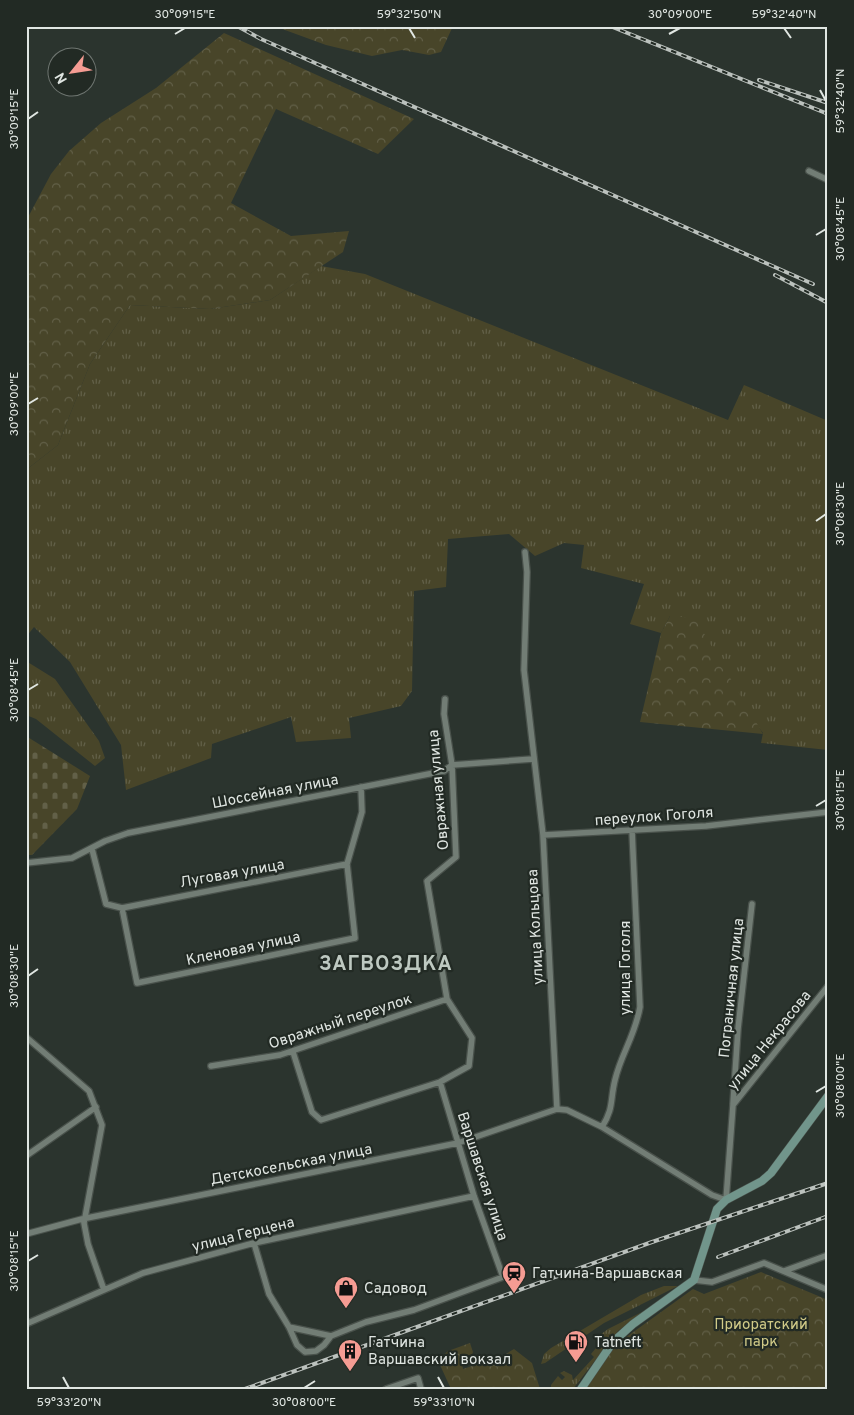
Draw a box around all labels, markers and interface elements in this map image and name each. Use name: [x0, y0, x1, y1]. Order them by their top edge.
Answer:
text: 30°09'15"E: [154, 7, 216, 23]
text: 59°32'50"N: [377, 7, 441, 23]
text: 30°09'00"E: [648, 7, 712, 23]
text: 59°32'40"N: [752, 7, 816, 23]
north arrow: [48, 48, 98, 98]
text: N: [52, 69, 72, 86]
text: 59°32'40"N: [833, 69, 849, 133]
text: 30°09'15"E: [7, 88, 23, 150]
text: 30°08'45"E: [833, 197, 849, 261]
text: 30°09'00"E: [7, 372, 23, 436]
text: 30°08'30"E: [833, 482, 849, 546]
text: 30°08'45"E: [7, 658, 23, 722]
street label: Овражная улица: [425, 729, 454, 851]
text: 30°08'15"E: [833, 769, 849, 831]
street label: Шоссейная улица: [210, 771, 340, 814]
street label: переулок Гоголя: [594, 804, 714, 831]
street label: Луговая улица: [178, 856, 286, 893]
street label: улица Кольцова: [524, 869, 549, 985]
street label: Пограничная улица: [716, 917, 749, 1059]
street label: улица Гоголя: [617, 921, 636, 1015]
street label: Кленовая улица: [184, 928, 302, 971]
text: 30°08'30"E: [7, 944, 23, 1008]
district label: ЗАГВОЗДКА: [319, 952, 453, 978]
street label: улица Некрасова: [724, 987, 816, 1095]
street label: Овражный переулок: [266, 990, 415, 1055]
text: 30°08'00"E: [833, 1054, 849, 1118]
street label: Варшавская улица: [452, 1110, 511, 1243]
street label: Детскосельская улица: [209, 1140, 374, 1190]
street label: улица Герцена: [190, 1214, 297, 1257]
text: 30°08'15"E: [7, 1230, 23, 1292]
station icon: Гатчина-Варшавская: [501, 1260, 527, 1294]
place label: Гатчина-Варшавская: [532, 1265, 682, 1284]
shop icon: Садовод: [333, 1275, 359, 1309]
place label: Садовод: [364, 1280, 427, 1299]
park label: Приоратский парк: [714, 1316, 808, 1352]
fuel station icon: Tatneft: [563, 1329, 589, 1363]
place label: Гатчина Варшавский вокзал: [368, 1334, 511, 1370]
place label: Tatneft: [594, 1334, 642, 1353]
building icon: Гатчина Варшавский вокзал: [337, 1338, 363, 1372]
text: 59°33'20"N: [37, 1395, 101, 1411]
text: 30°08'00"E: [272, 1395, 336, 1411]
text: 59°33'10"N: [413, 1395, 475, 1411]

